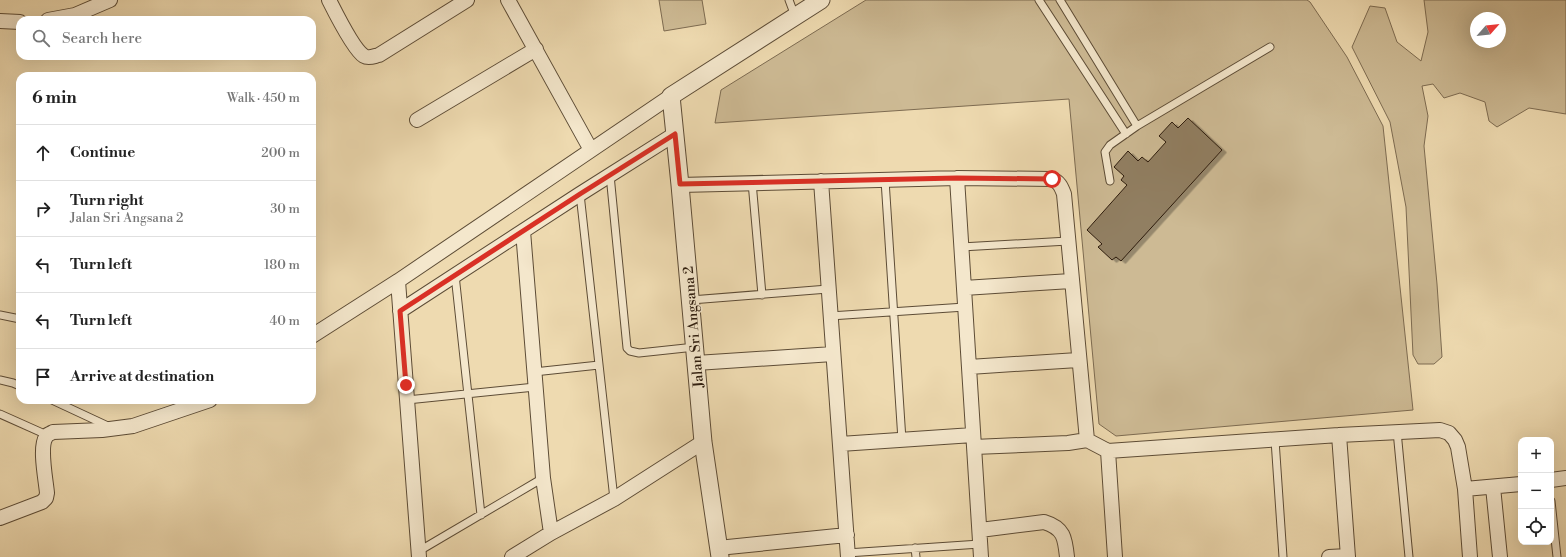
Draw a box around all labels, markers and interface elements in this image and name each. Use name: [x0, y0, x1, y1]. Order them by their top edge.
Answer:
north arrow: [1470, 12, 1506, 48]
search box: [16, 16, 316, 60]
icon: search: [30, 27, 52, 49]
text: Search here: [62, 29, 142, 48]
text: 6 min: [32, 87, 77, 109]
text: Walk · 450 m: [227, 90, 300, 106]
icon: ahead: [32, 142, 54, 164]
text: Continue: [70, 143, 135, 162]
text: 200 m: [261, 145, 300, 161]
route start: [1043, 170, 1061, 188]
text: Turn right: [70, 191, 144, 210]
icon: right: [32, 198, 54, 220]
text: 30 m: [270, 201, 300, 217]
text: Jalan Sri Angsana 2: [70, 210, 183, 226]
icon: left: [32, 254, 54, 276]
text: Turn left: [70, 255, 132, 274]
text: 180 m: [264, 257, 300, 273]
street label: Jalan Sri Angsana 2: [680, 265, 708, 389]
icon: left: [32, 310, 54, 332]
text: Turn left: [70, 311, 132, 330]
text: 40 m: [270, 313, 300, 329]
icon: arrive: [32, 366, 54, 388]
text: Arrive at destination: [70, 367, 214, 386]
route end: [397, 376, 415, 394]
map controls: [1518, 437, 1554, 545]
button: +: [1518, 437, 1554, 473]
button: −: [1518, 473, 1554, 509]
button: locate: [1518, 509, 1554, 545]

